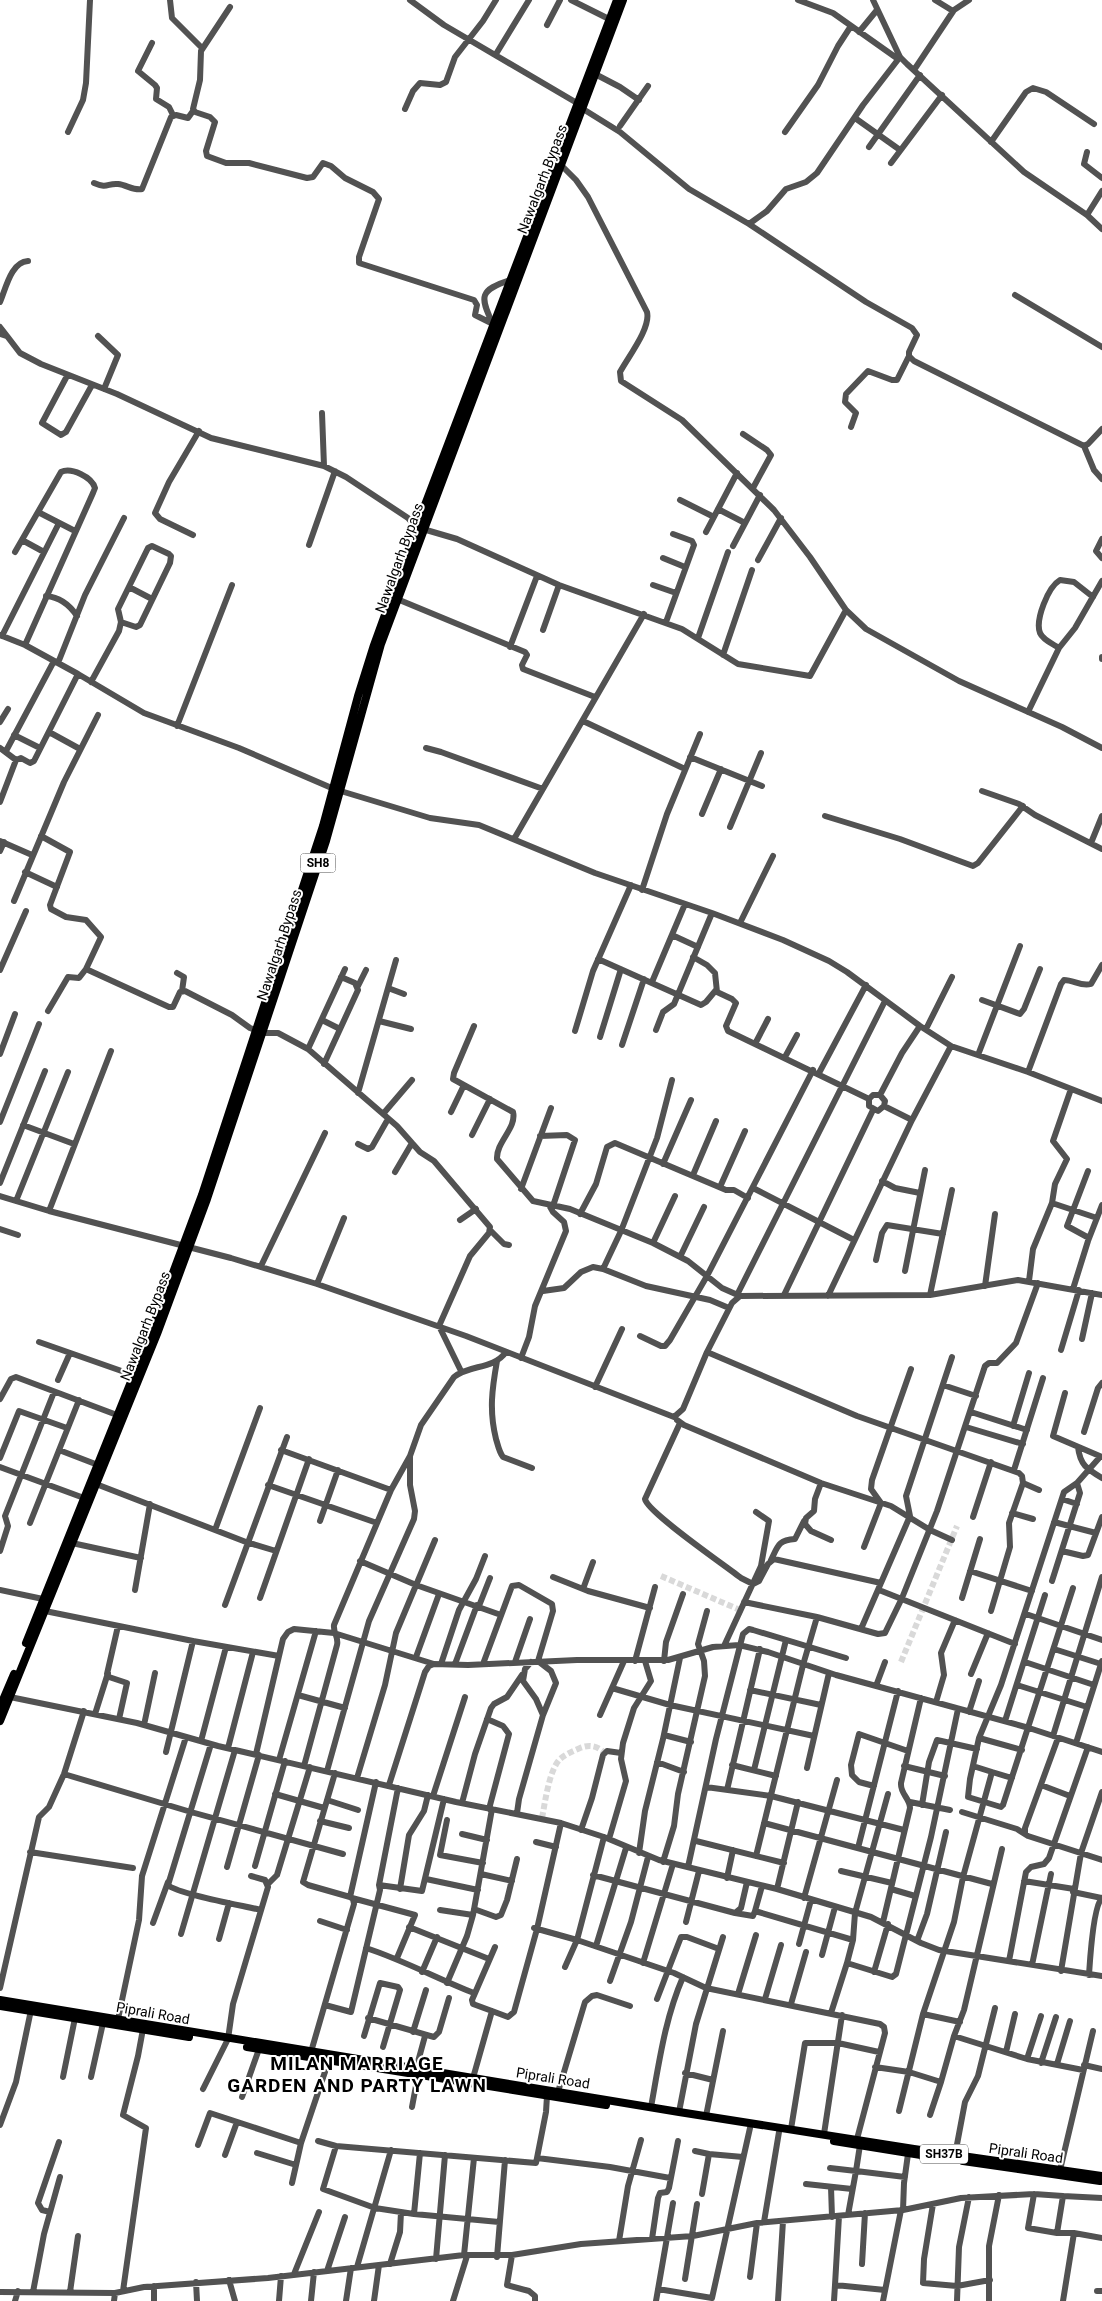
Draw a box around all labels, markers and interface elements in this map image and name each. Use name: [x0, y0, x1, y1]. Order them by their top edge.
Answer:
street label: Nawalgarh Bypass: [514, 122, 570, 236]
street label: Nawalgarh Bypass: [372, 501, 426, 615]
road number: SH8: [300, 854, 336, 872]
street label: Nawalgarh Bypass: [253, 887, 305, 1003]
street label: Nawalgarh Bypass: [117, 1269, 173, 1383]
street label: Piprali Road: [115, 1999, 191, 2027]
district label: MILAN MARRIAGE GARDEN AND PARTY LAWN: [227, 2052, 487, 2097]
street label: Piprali Road: [515, 2064, 591, 2092]
street label: Piprali Road: [988, 2140, 1064, 2166]
road number: SH37B: [920, 2144, 968, 2164]

